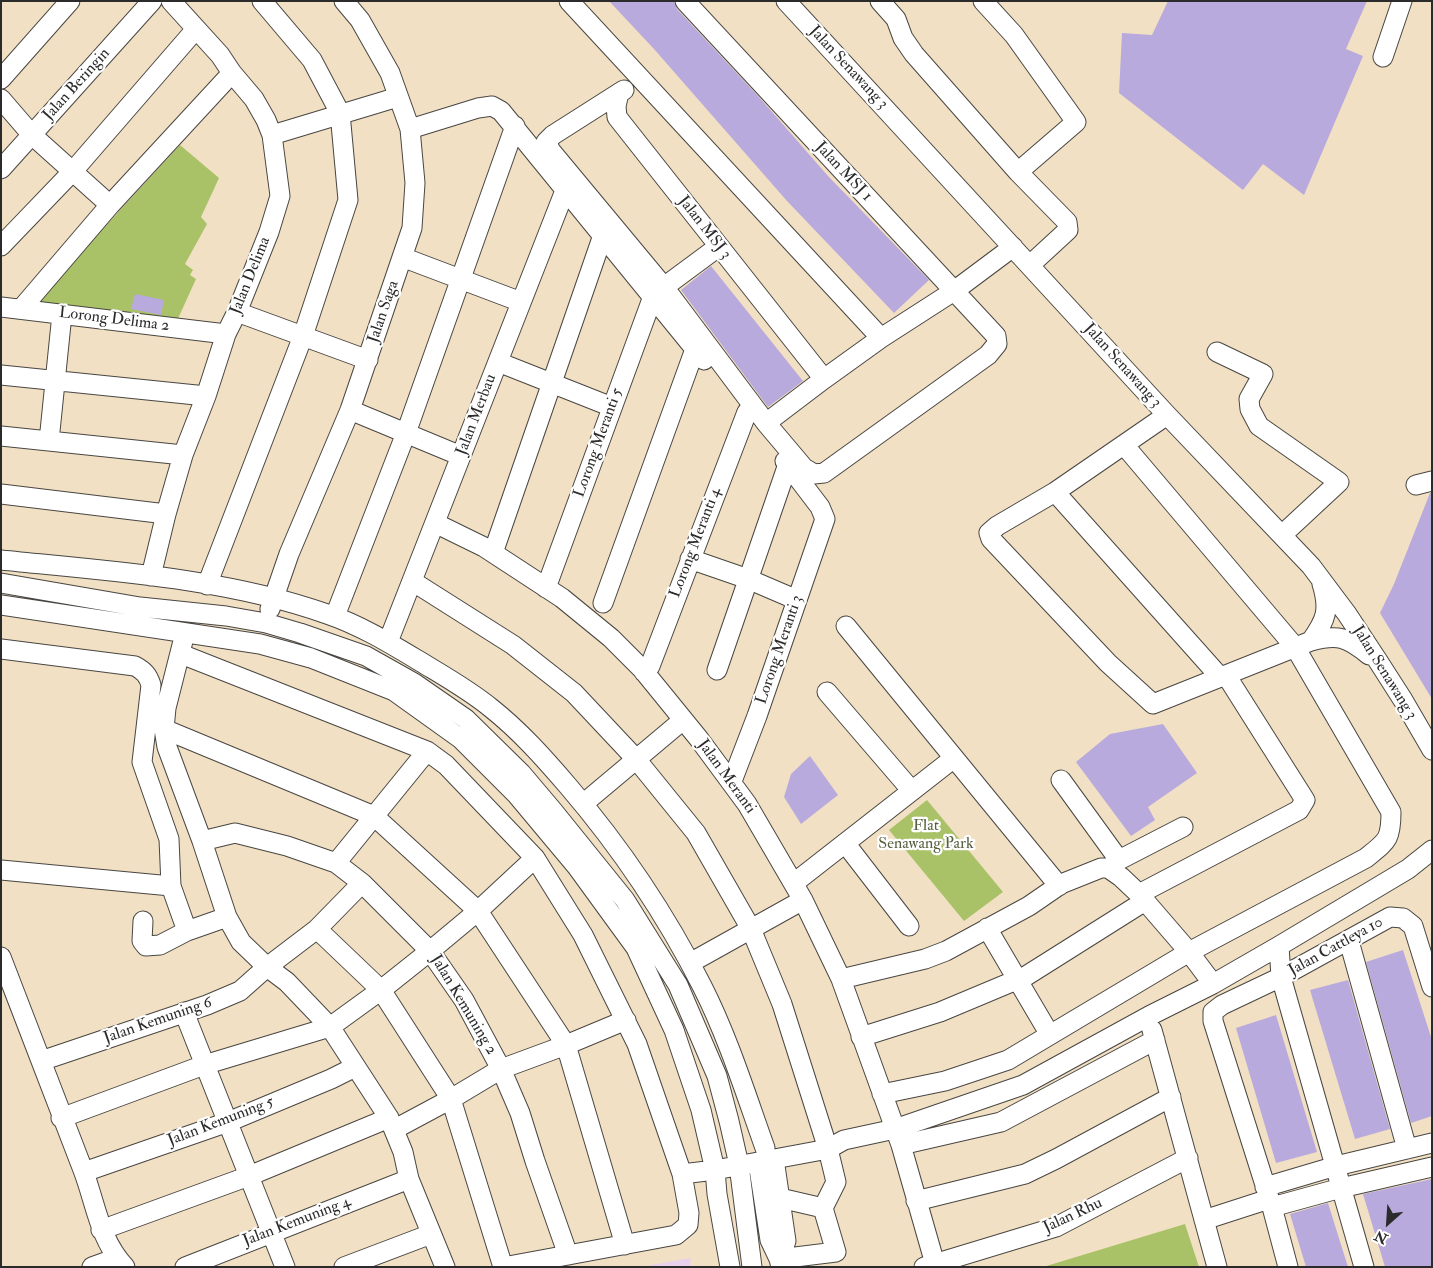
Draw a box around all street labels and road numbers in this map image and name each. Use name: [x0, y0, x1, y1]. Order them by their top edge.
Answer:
street label: Jalan Senawang 3: [804, 22, 892, 114]
street label: Jalan Beringin: [39, 45, 115, 125]
street label: Jalan MSJ 1: [810, 138, 876, 206]
street label: Jalan MSJ 3: [673, 192, 735, 264]
street label: Jalan Delima: [227, 234, 275, 318]
street label: Jalan Saga: [364, 278, 404, 346]
street label: Lorong Delima 2: [58, 304, 170, 336]
street label: Jalan Senawang 3: [1079, 320, 1165, 412]
street label: Jalan Merbau: [453, 372, 501, 458]
street label: Lorong Meranti 5: [570, 386, 628, 500]
street label: Lorong Meranti 4: [666, 485, 726, 601]
street label: Lorong Meranti 3: [752, 593, 808, 707]
street label: Jalan Senawang 3: [1347, 622, 1421, 724]
street label: Jalan Meranti: [693, 736, 759, 818]
street label: Jalan Cattleya 10: [1285, 913, 1387, 981]
street label: Jalan Kemuning 2: [426, 951, 500, 1059]
street label: Jalan Kemuning 6: [101, 993, 215, 1049]
street label: Jalan Kemuning 5: [165, 1093, 277, 1151]
street label: Jalan Kemuning 4: [240, 1193, 354, 1251]
street label: Jalan Rhu: [1040, 1194, 1106, 1238]

